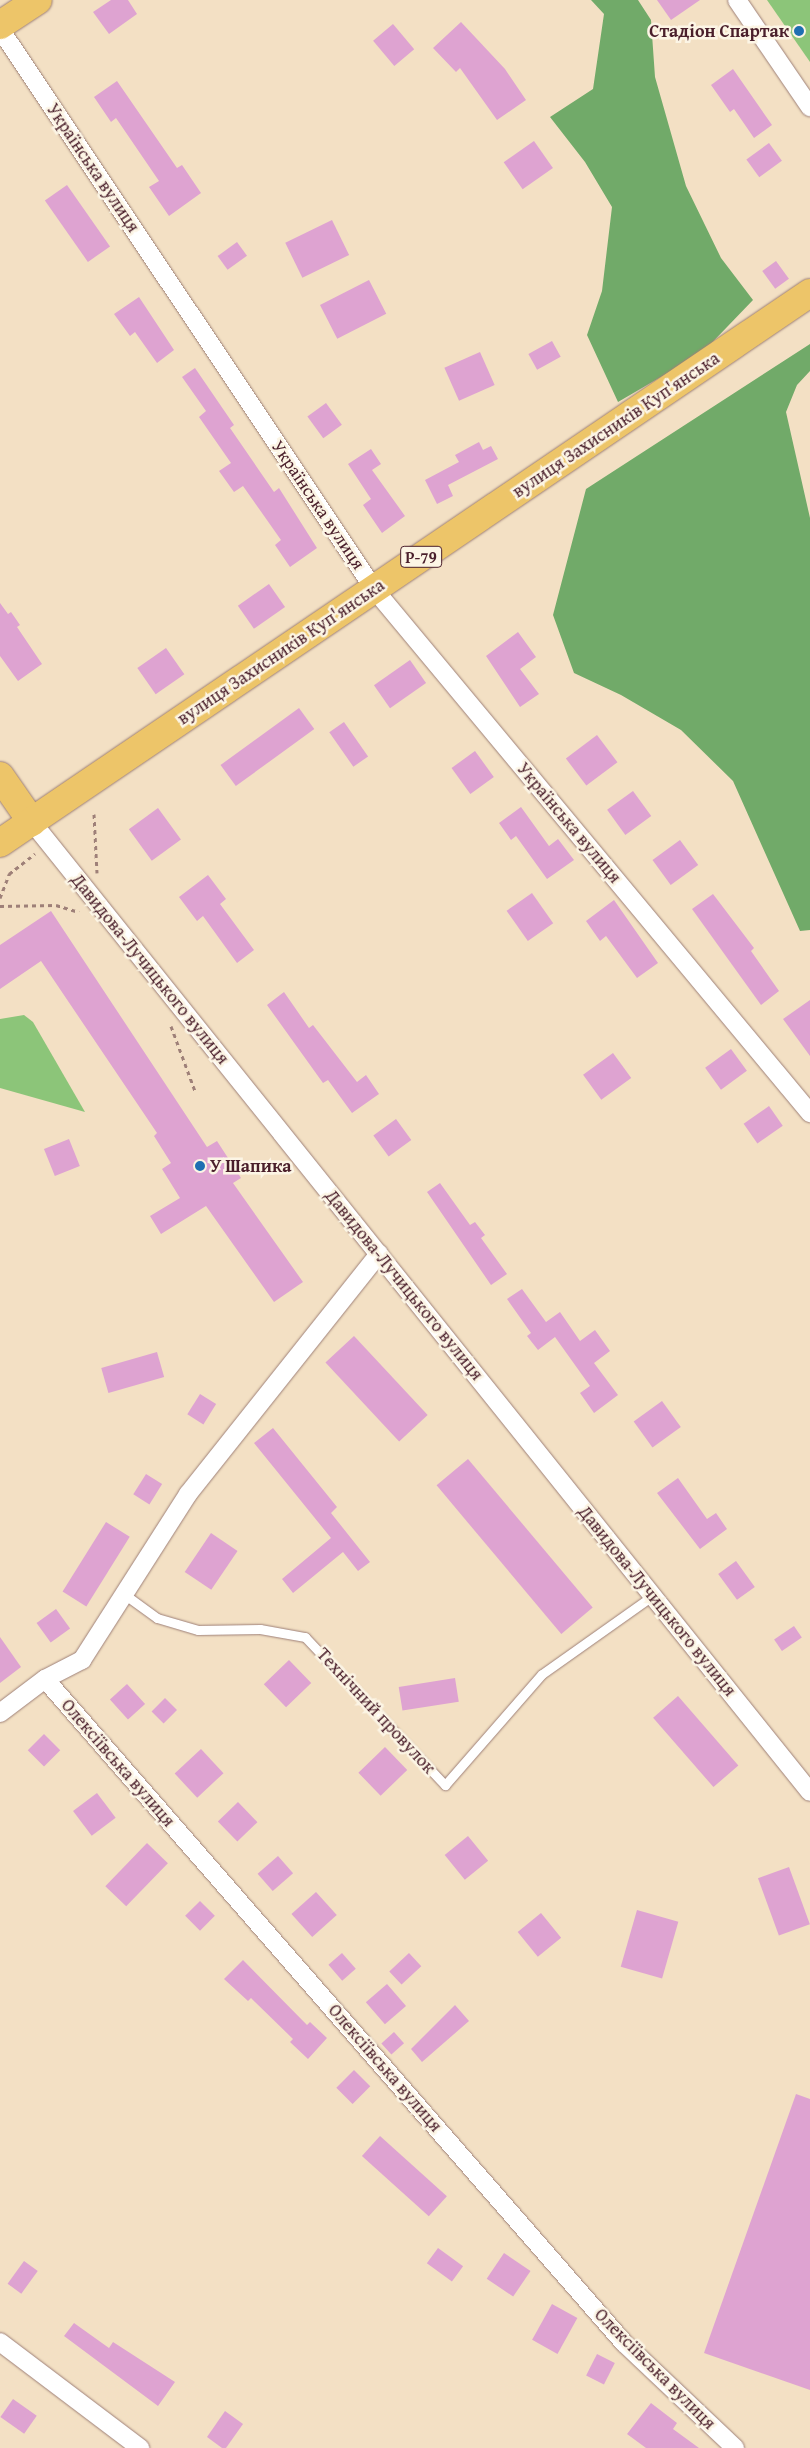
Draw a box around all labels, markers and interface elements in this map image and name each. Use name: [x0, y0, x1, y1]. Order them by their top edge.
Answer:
place label: Стадіон Спартак: [649, 20, 789, 42]
marker: Стадіон Спартак: [793, 25, 805, 37]
street label: Українська вулиця: [42, 99, 144, 237]
street label: вулиця Захисників Куп'янська: [508, 348, 724, 502]
street label: Українська вулиця: [267, 436, 369, 574]
road number: Р-79: [400, 544, 442, 570]
street label: вулиця Захисників Куп'янська: [173, 575, 389, 729]
street label: Українська вулиця: [512, 758, 626, 888]
street label: Давидова-Лучицького вулиця: [66, 869, 234, 1069]
place label: У Шапика: [210, 1155, 292, 1177]
marker: У Шапика: [194, 1160, 206, 1172]
street label: Давидова-Лучицького вулиця: [320, 1185, 488, 1385]
street label: Давидова-Лучицького вулиця: [573, 1501, 741, 1701]
street label: Технічний провулок: [312, 1644, 440, 1778]
street label: Олексіївська вулиця: [57, 1695, 179, 1831]
street label: Олексіївська вулиця: [324, 2000, 446, 2136]
street label: Олексіївська вулиця: [590, 2304, 720, 2434]

